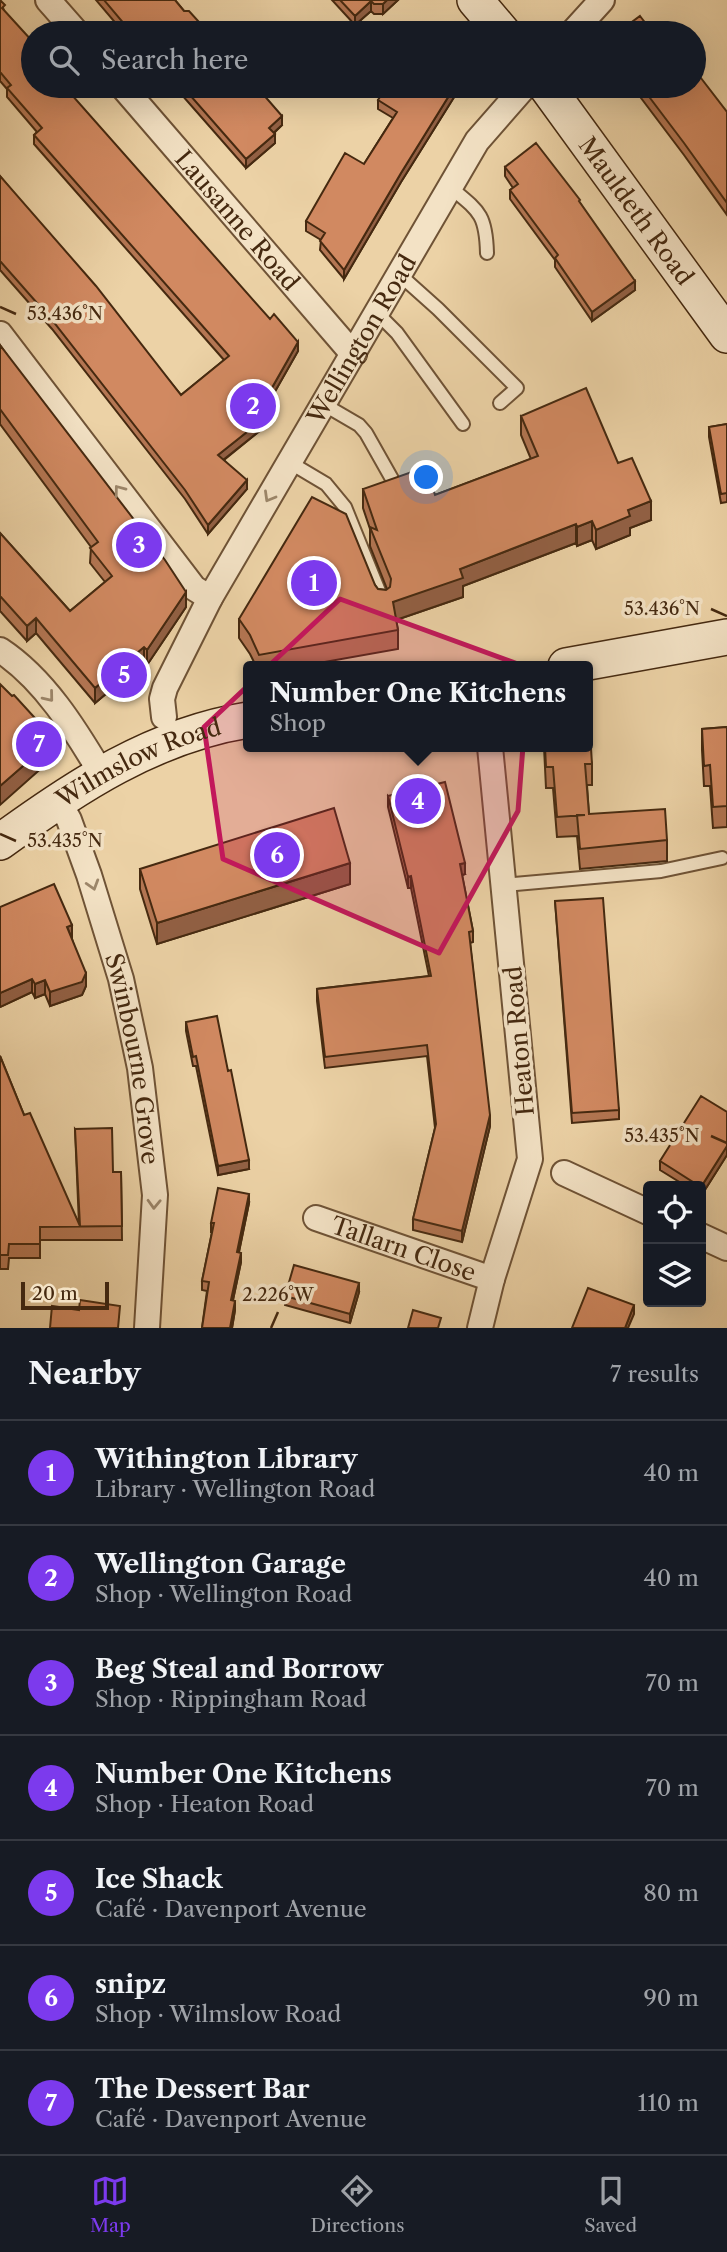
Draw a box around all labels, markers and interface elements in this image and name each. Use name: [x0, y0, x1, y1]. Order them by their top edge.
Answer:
search box: [21, 21, 706, 98]
icon: search: [45, 41, 83, 79]
text: Search here: [101, 44, 248, 76]
street label: Mauldeth Road: [573, 131, 700, 291]
street label: Lausanne Road: [169, 144, 306, 296]
street label: Wellington Road: [300, 249, 422, 430]
text: 53.436°N: [27, 303, 103, 325]
pin: 2: [230, 380, 276, 432]
your location: [409, 460, 443, 494]
one-way arrow: [115, 486, 128, 498]
one-way arrow: [264, 490, 277, 503]
pin: 3: [116, 519, 162, 571]
pin: 1: [291, 557, 337, 609]
text: 53.436°N: [624, 598, 700, 620]
pin: 5: [101, 649, 147, 701]
popup: [243, 661, 593, 752]
text: Number One Kitchens: [270, 677, 566, 709]
one-way arrow: [41, 689, 53, 702]
text: Shop: [270, 709, 326, 737]
street label: Wilmslow Road: [50, 711, 224, 814]
pin: 7: [16, 718, 62, 770]
pin: 4: [395, 775, 441, 827]
pin: 6: [254, 829, 300, 881]
text: 53.435°N: [27, 830, 103, 852]
one-way arrow: [84, 879, 99, 891]
street label: Swinbourne Grove: [99, 950, 166, 1166]
street label: Heaton Road: [498, 965, 540, 1117]
text: 53.435°N: [624, 1125, 700, 1147]
map controls: [643, 1181, 706, 1307]
button: locate: [643, 1181, 706, 1244]
one-way arrow: [147, 1199, 162, 1210]
street label: Tallarn Close: [328, 1210, 480, 1287]
button: layers: [643, 1244, 706, 1307]
scale bar: [21, 1279, 108, 1311]
text: 20 m: [32, 1282, 78, 1305]
text: 2.226°W: [242, 1284, 315, 1306]
text: Nearby: [28, 1355, 141, 1392]
text: 7 results: [610, 1360, 699, 1388]
text: Withington Library: [95, 1443, 357, 1475]
text: 1: [46, 1459, 56, 1487]
text: 40 m: [644, 1459, 699, 1487]
text: Library · Wellington Road: [95, 1475, 375, 1503]
text: Wellington Garage: [95, 1548, 346, 1580]
text: 2: [44, 1564, 58, 1592]
text: 40 m: [644, 1564, 699, 1592]
text: Shop · Wellington Road: [95, 1580, 352, 1608]
text: Beg Steal and Borrow: [95, 1653, 383, 1685]
text: 3: [45, 1669, 58, 1697]
text: 70 m: [646, 1669, 699, 1697]
text: Shop · Rippingham Road: [95, 1685, 367, 1713]
text: Number One Kitchens: [95, 1758, 392, 1790]
text: 4: [44, 1774, 58, 1802]
text: 70 m: [646, 1774, 699, 1802]
text: Shop · Heaton Road: [95, 1790, 314, 1818]
text: Ice Shack: [95, 1863, 223, 1895]
text: 5: [45, 1879, 57, 1907]
text: 80 m: [643, 1879, 699, 1907]
text: Café · Davenport Avenue: [95, 1895, 367, 1923]
text: snipz: [95, 1968, 166, 2000]
text: 6: [44, 1984, 58, 2012]
text: 90 m: [643, 1984, 699, 2012]
text: Shop · Wilmslow Road: [95, 2000, 341, 2028]
text: The Dessert Bar: [95, 2073, 309, 2105]
text: 7: [45, 2089, 57, 2117]
text: 110 m: [638, 2089, 699, 2117]
text: Café · Davenport Avenue: [95, 2105, 367, 2133]
tab: Map: [90, 2172, 131, 2237]
tab: Directions: [311, 2172, 404, 2237]
tab: Saved: [584, 2172, 637, 2237]

